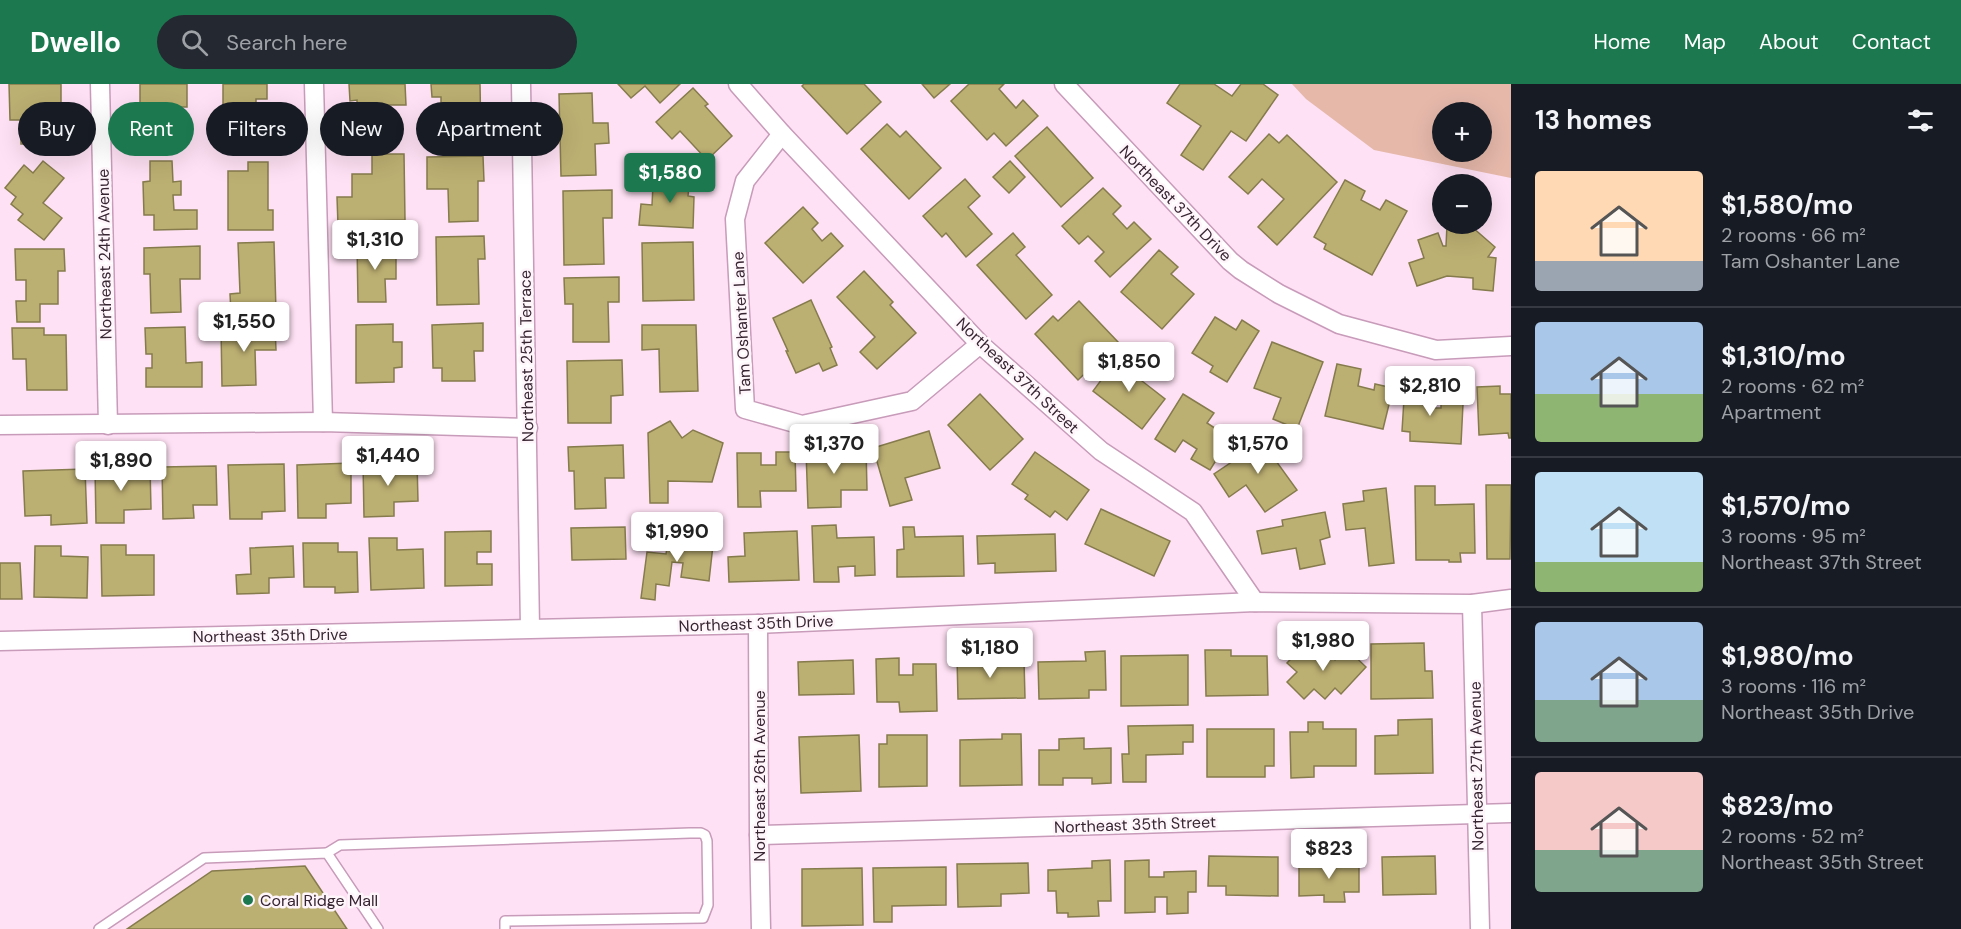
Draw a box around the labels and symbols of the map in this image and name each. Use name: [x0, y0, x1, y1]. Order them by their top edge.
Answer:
street label: Northeast 37th Drive: [1115, 141, 1236, 266]
pin: $1,580: [621, 153, 719, 204]
street label: Northeast 24th Avenue: [93, 168, 116, 340]
pin: $1,310: [326, 220, 424, 271]
street label: Tam Oshanter Lane: [727, 251, 756, 395]
street label: Northeast 25th Terrace: [515, 270, 538, 442]
pin: $1,550: [195, 302, 293, 353]
street label: Northeast 37th Street: [952, 313, 1084, 438]
pin: $1,850: [1080, 342, 1178, 393]
pin: $2,810: [1381, 366, 1479, 417]
pin: $1,370: [785, 424, 883, 475]
pin: $1,570: [1209, 424, 1307, 475]
pin: $1,440: [339, 436, 437, 487]
pin: $1,890: [72, 441, 170, 492]
pin: $1,990: [628, 512, 726, 563]
street label: Northeast 35th Drive: [678, 610, 834, 637]
pin: $1,980: [1274, 621, 1372, 672]
street label: Northeast 35th Drive: [192, 624, 348, 647]
pin: $1,180: [941, 628, 1039, 679]
street label: Northeast 27th Avenue: [1465, 681, 1488, 851]
street label: Northeast 26th Avenue: [749, 690, 770, 862]
street label: Northeast 35th Street: [1054, 811, 1216, 838]
pin: $823: [1293, 829, 1365, 880]
place label: Coral Ridge Mall: [260, 890, 378, 911]
marker: Coral Ridge Mall: [241, 893, 255, 907]

